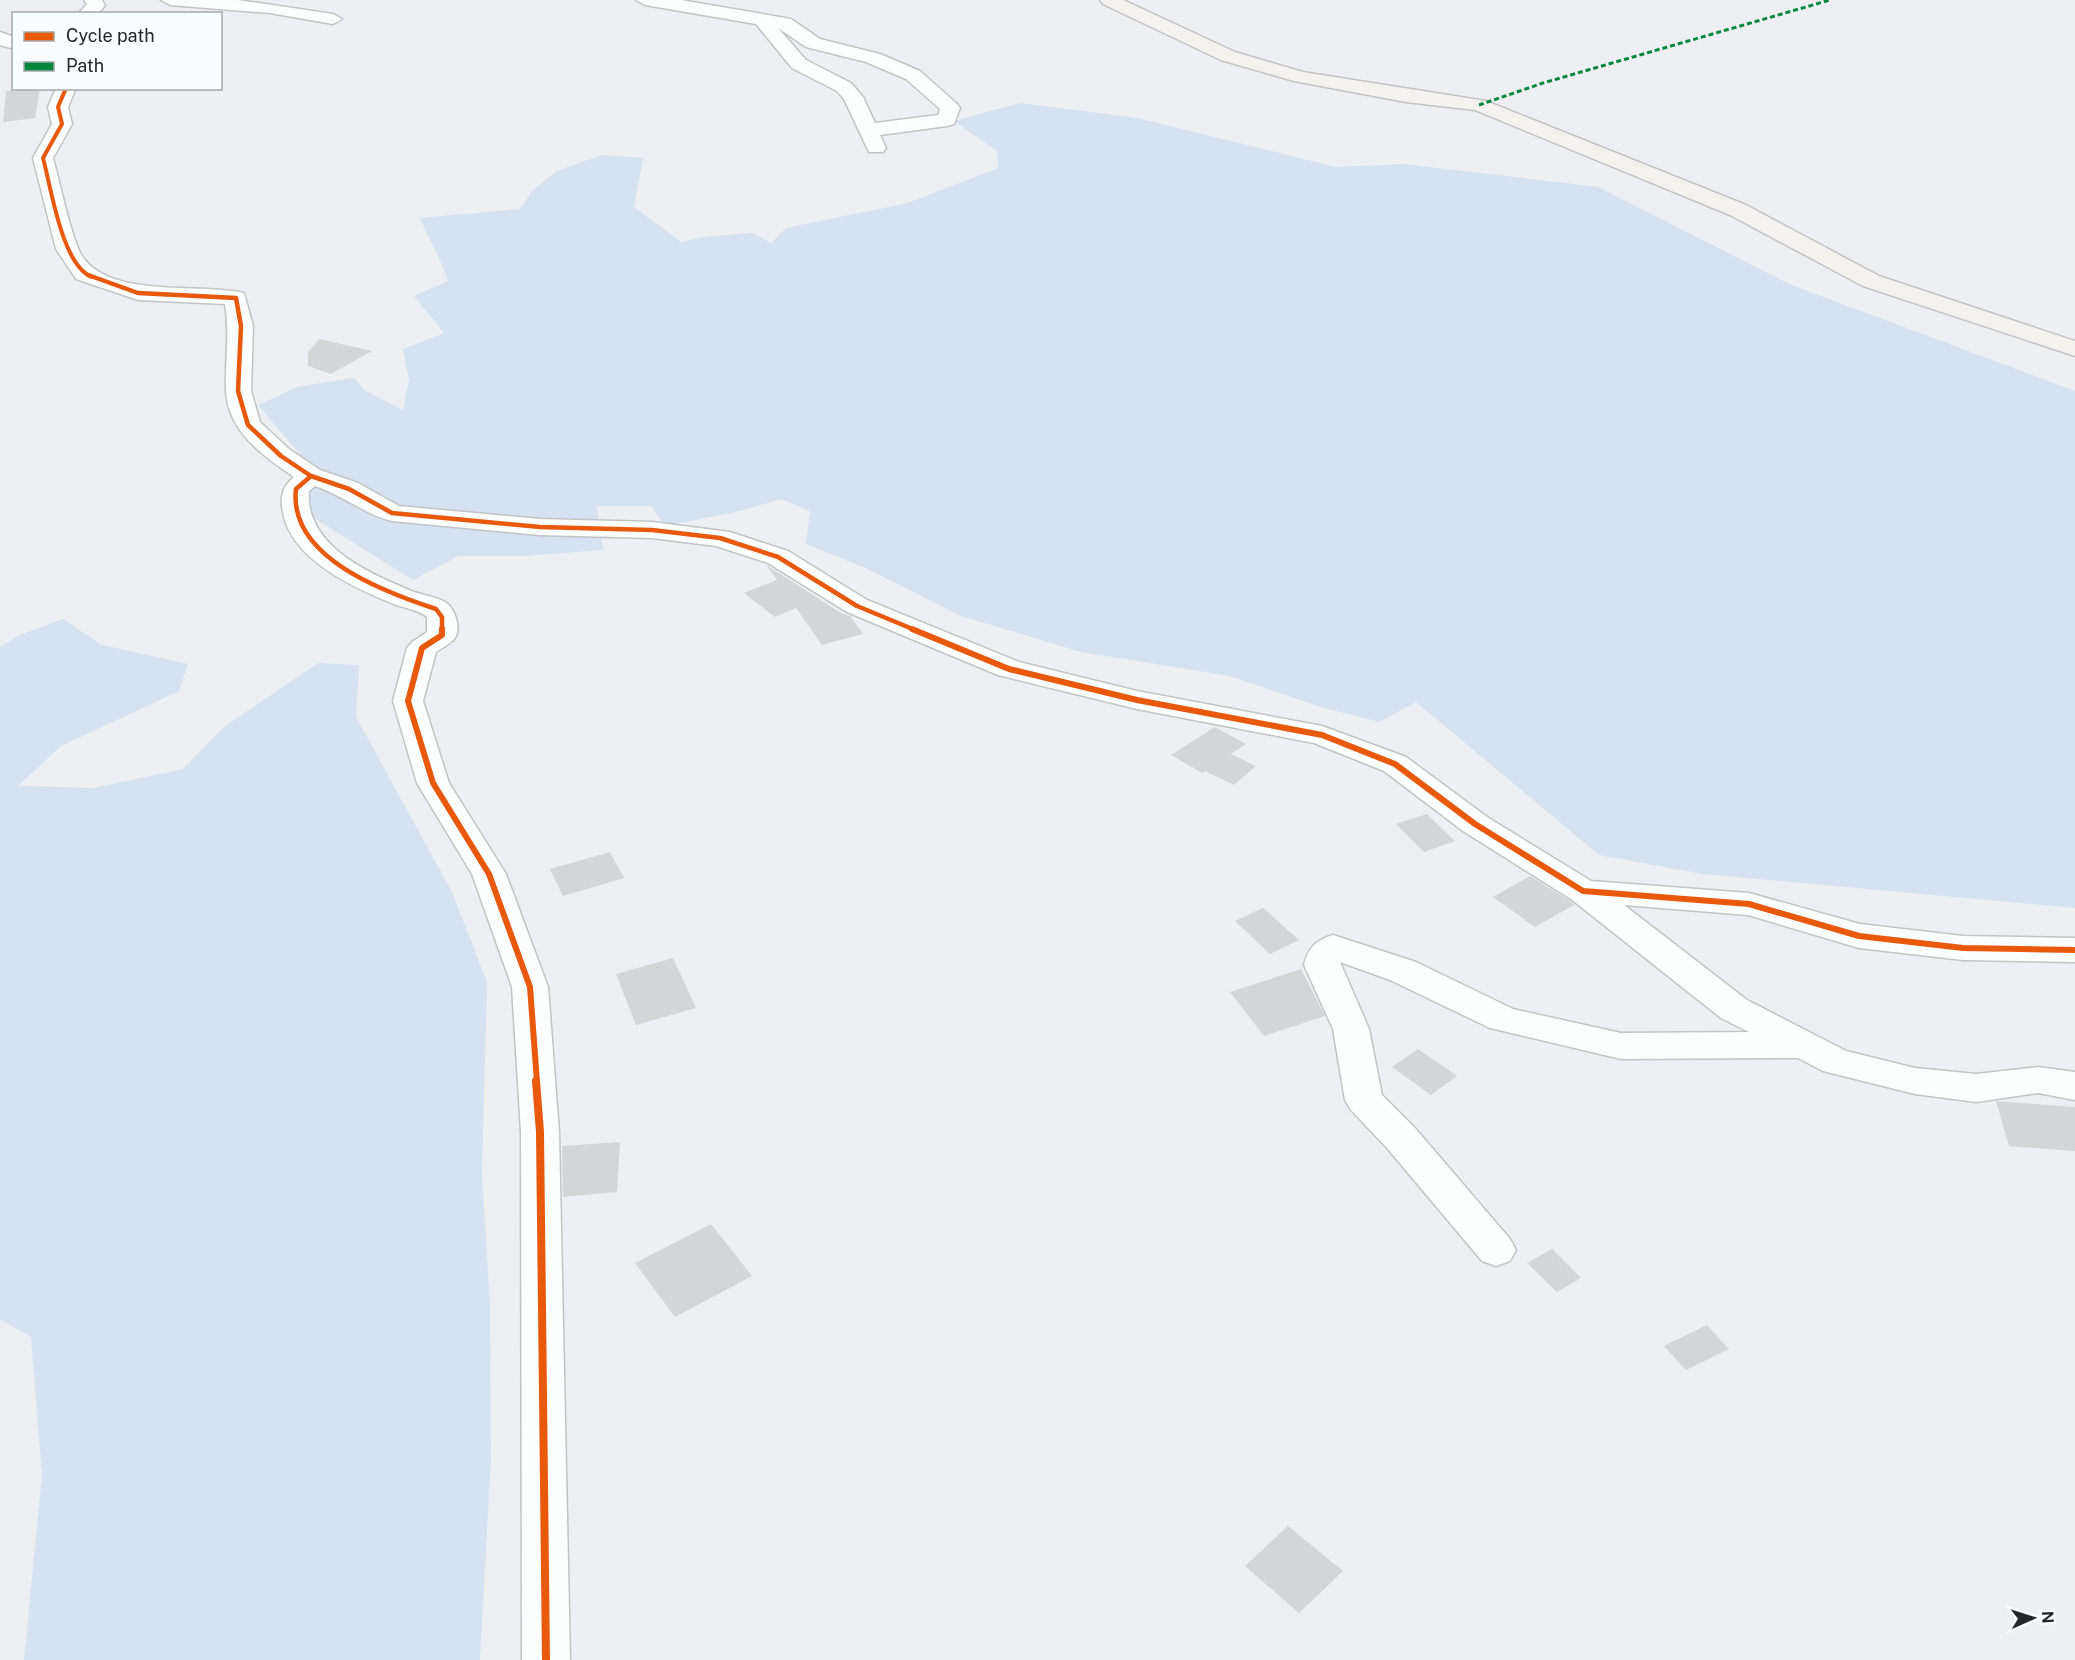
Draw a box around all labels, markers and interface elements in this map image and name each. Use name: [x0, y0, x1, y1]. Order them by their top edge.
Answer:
legend: [12, 12, 222, 90]
text: Cycle path: [66, 25, 155, 46]
text: Path: [66, 55, 104, 76]
north arrow: [2003, 1588, 2063, 1648]
text: N: [2038, 1610, 2057, 1624]

